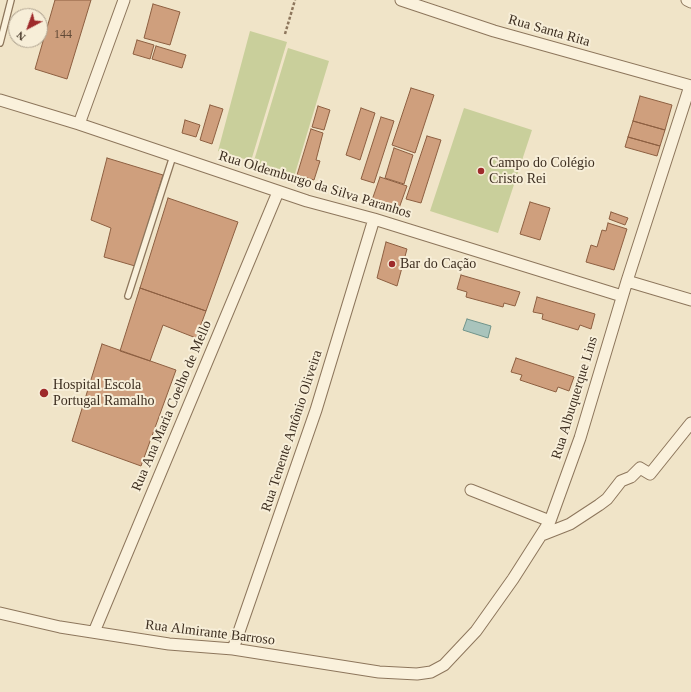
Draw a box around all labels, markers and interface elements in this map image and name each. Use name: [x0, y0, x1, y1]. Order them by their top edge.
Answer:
north arrow: [8, 8, 48, 48]
street label: Rua Santa Rita: [506, 11, 592, 51]
house number: 144: [54, 28, 72, 42]
text: N: [14, 29, 28, 43]
street label: Rua Oldemburgo da Silva Paranhos: [217, 148, 413, 222]
place label: Campo do Colégio Cristo Rei: [489, 155, 595, 188]
marker: Campo do Colégio Cristo Rei: [476, 166, 486, 176]
place label: Bar do Cação: [400, 256, 476, 272]
marker: Bar do Cação: [387, 259, 397, 269]
street label: Rua Ana Maria Coelho de Mello: [128, 318, 216, 494]
street label: Rua Albuquerque Lins: [548, 335, 602, 461]
street label: Rua Tenente Antônio Oliveira: [258, 348, 326, 514]
place label: Hospital Escola Portugal Ramalho: [53, 377, 154, 410]
marker: Hospital Escola Portugal Ramalho: [38, 387, 50, 399]
street label: Rua Almirante Barroso: [144, 617, 276, 649]

